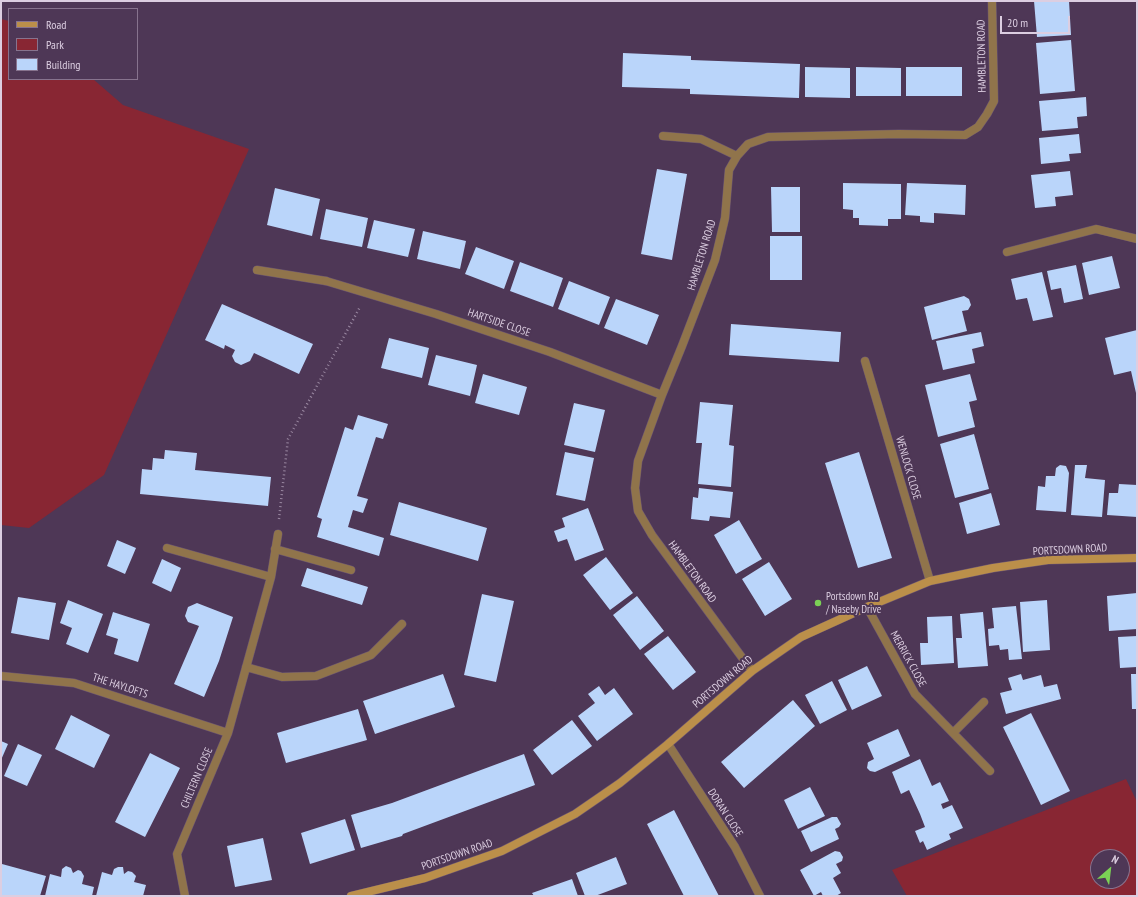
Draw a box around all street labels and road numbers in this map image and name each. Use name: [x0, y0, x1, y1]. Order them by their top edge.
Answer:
street label: HAMBLETON ROAD: [975, 19, 989, 93]
street label: HAMBLETON ROAD: [685, 218, 719, 292]
street label: HARTSIDE CLOSE: [466, 306, 532, 340]
street label: WENLOCK CLOSE: [893, 435, 923, 501]
street label: HAMBLETON ROAD: [665, 539, 719, 605]
street label: PORTSDOWN ROAD: [1033, 541, 1107, 559]
street label: MERRICK CLOSE: [887, 629, 929, 689]
street label: PORTSDOWN ROAD: [690, 653, 756, 711]
street label: THE HAYLOFTS: [91, 671, 149, 701]
street label: CHILTERN CLOSE: [178, 746, 216, 810]
street label: DORAN CLOSE: [705, 786, 745, 840]
street label: PORTSDOWN ROAD: [420, 837, 494, 873]

